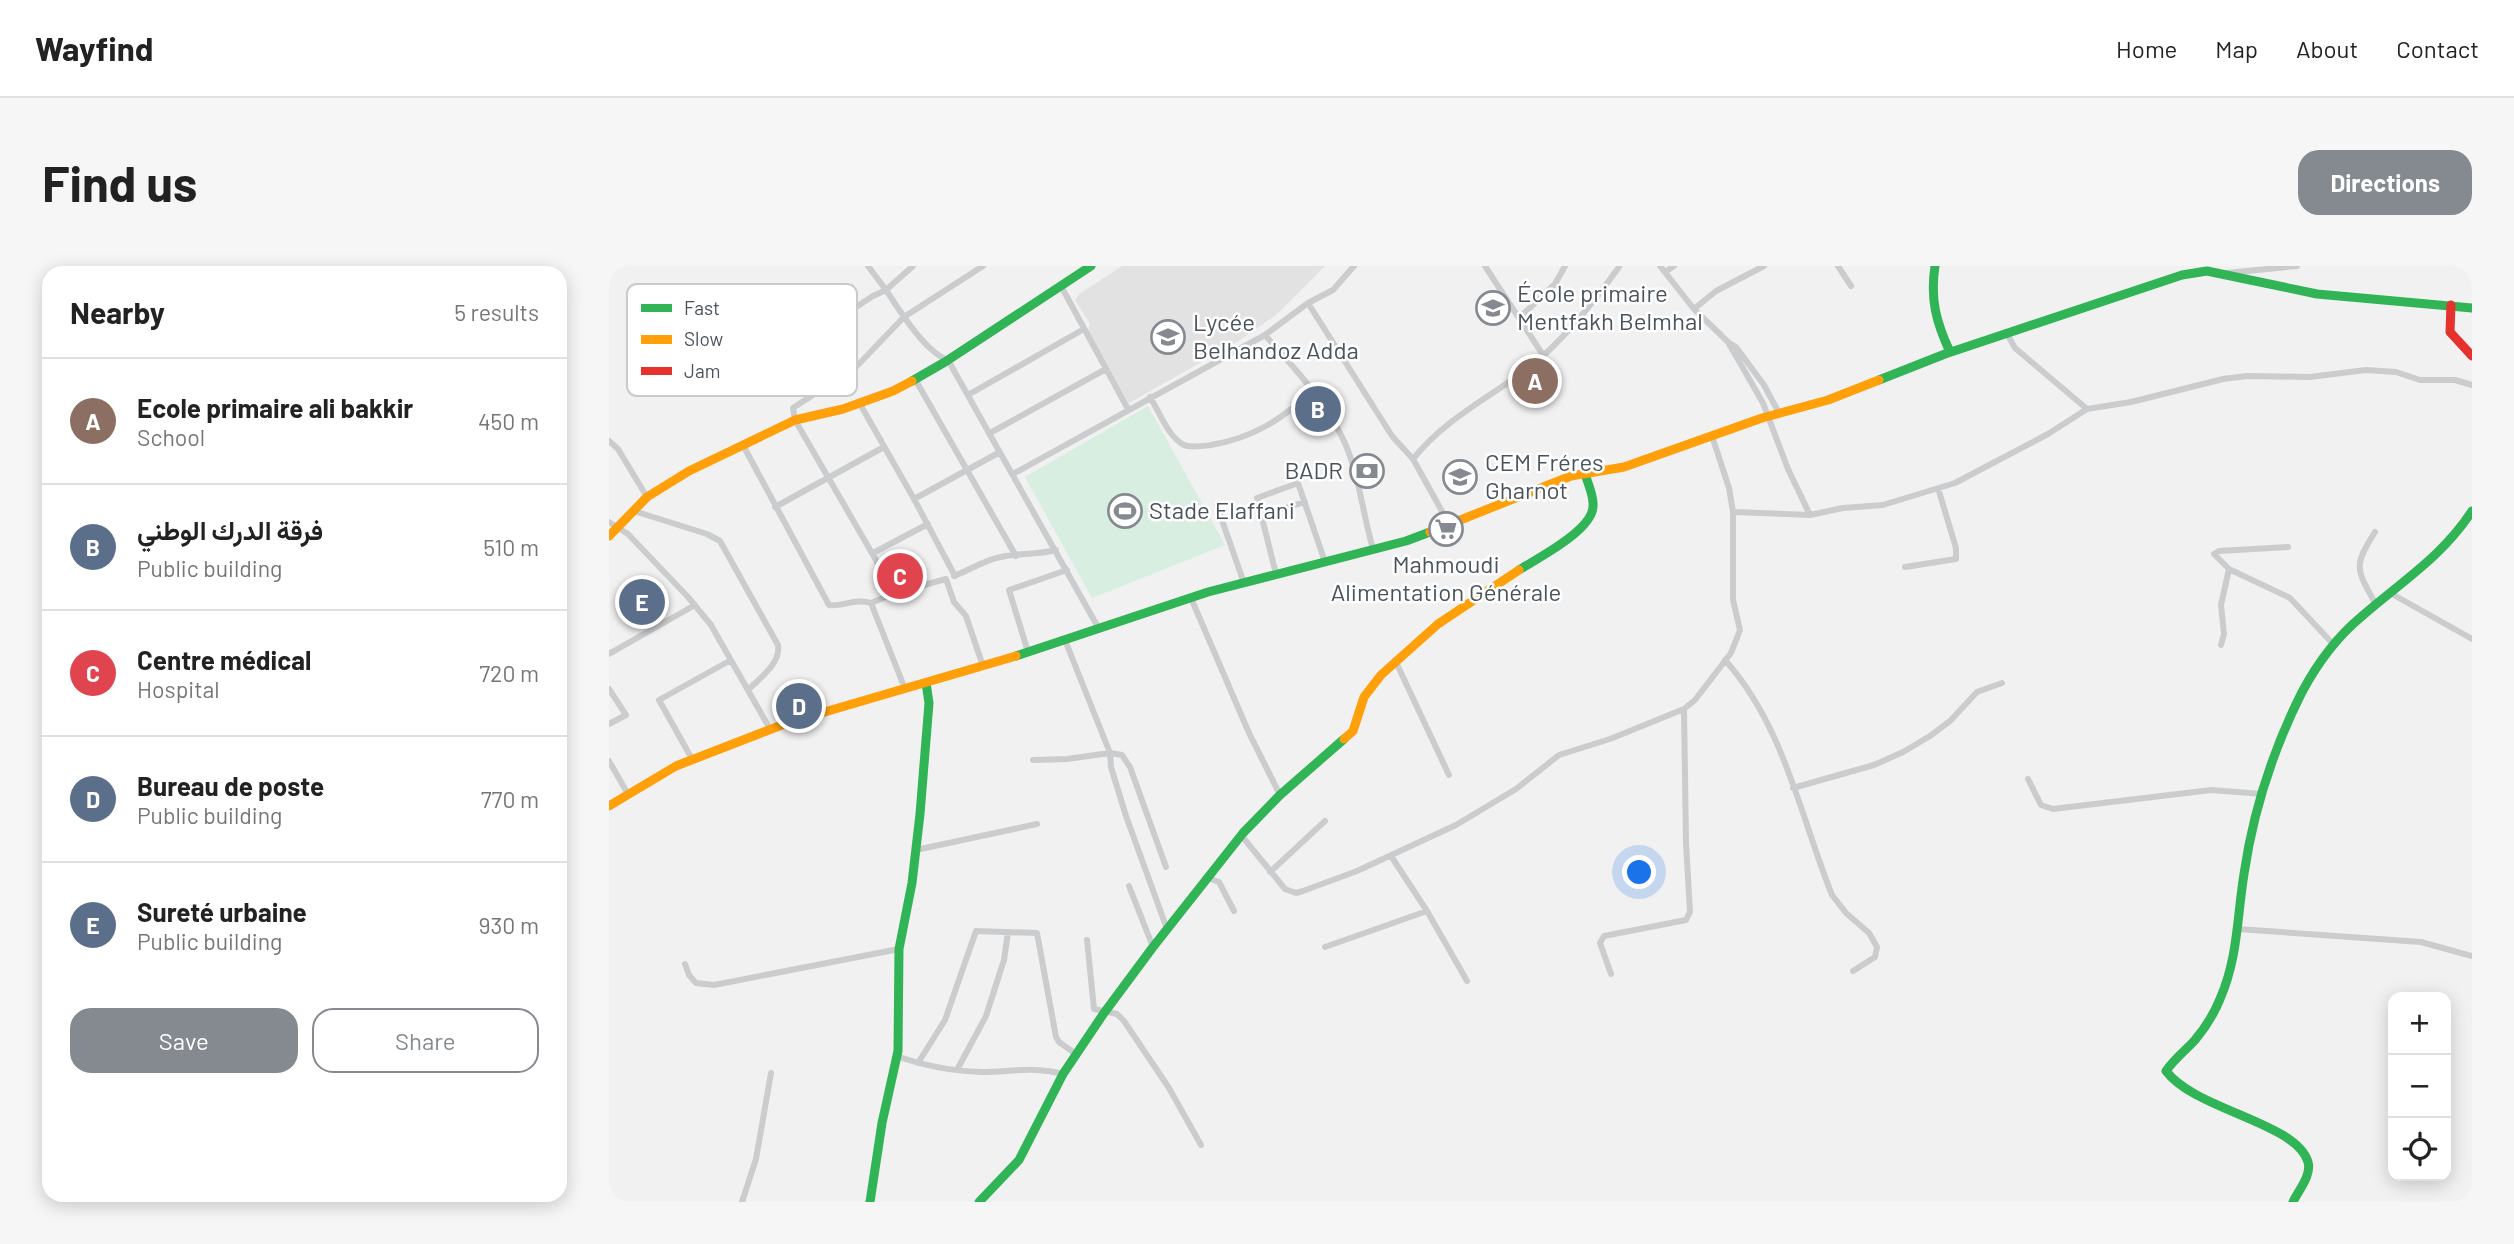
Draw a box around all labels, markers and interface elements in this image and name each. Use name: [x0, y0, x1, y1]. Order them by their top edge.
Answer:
text: Wayfind: [35, 28, 153, 68]
text: Home: [2116, 34, 2177, 63]
text: Map: [2215, 34, 2258, 63]
text: About: [2296, 34, 2358, 63]
text: Contact: [2396, 34, 2479, 63]
button: Directions: [2298, 150, 2472, 215]
text: Find us: [42, 153, 197, 212]
place label: École primaire Mentfakh Belmhal: [1517, 278, 1703, 335]
legend: [627, 284, 857, 396]
school or university icon: École primaire Mentfakh Belmhal: [1474, 289, 1512, 327]
text: Nearby: [70, 294, 165, 330]
text: Fast: [684, 296, 720, 319]
text: 5 results: [454, 298, 539, 326]
place label: Lycée Belhandoz Adda: [1193, 307, 1359, 364]
school or university icon: Lycée Belhandoz Adda: [1149, 318, 1187, 356]
text: Slow: [684, 327, 723, 350]
pin: A: [1512, 355, 1558, 407]
text: Jam: [684, 359, 720, 382]
pin: B: [1295, 383, 1341, 435]
text: Ecole primaire ali bakkir: [137, 392, 413, 423]
text: A: [85, 407, 101, 435]
text: 450 m: [478, 407, 539, 435]
text: School: [137, 423, 205, 451]
place label: CEM Fréres Gharnot: [1485, 447, 1604, 504]
bank icon: BADR: [1348, 452, 1386, 490]
place label: BADR: [1284, 455, 1343, 484]
school or university icon: CEM Fréres Gharnot: [1441, 458, 1479, 496]
sports icon: Stade Elaffani: [1106, 492, 1144, 530]
place label: Stade Elaffani: [1149, 495, 1295, 524]
supermarket icon: Mahmoudi Alimentation Générale: [1427, 510, 1465, 548]
text: فرقة الدرك الوطني: [137, 514, 323, 545]
text: B: [86, 533, 100, 561]
text: 510 m: [483, 533, 539, 561]
place label: Mahmoudi Alimentation Générale: [1331, 549, 1561, 606]
pin: C: [877, 550, 923, 602]
text: Public building: [137, 554, 282, 582]
pin: E: [619, 576, 665, 628]
text: Centre médical: [137, 644, 311, 675]
text: C: [86, 659, 100, 687]
text: 720 m: [479, 659, 539, 687]
text: Hospital: [137, 675, 220, 703]
pin: D: [776, 680, 822, 732]
text: Bureau de poste: [137, 770, 324, 801]
text: D: [86, 785, 100, 813]
text: 770 m: [481, 785, 539, 813]
text: Public building: [137, 801, 282, 829]
your location: [1622, 855, 1656, 889]
text: Sureté urbaine: [137, 896, 307, 927]
text: E: [86, 911, 100, 939]
text: 930 m: [479, 911, 539, 939]
text: Public building: [137, 927, 282, 955]
map controls: [2388, 992, 2451, 1181]
button: +: [2388, 992, 2451, 1055]
button: Save: [70, 1008, 298, 1073]
button: Share: [312, 1008, 539, 1073]
button: −: [2388, 1055, 2451, 1118]
button: locate: [2388, 1118, 2451, 1181]

